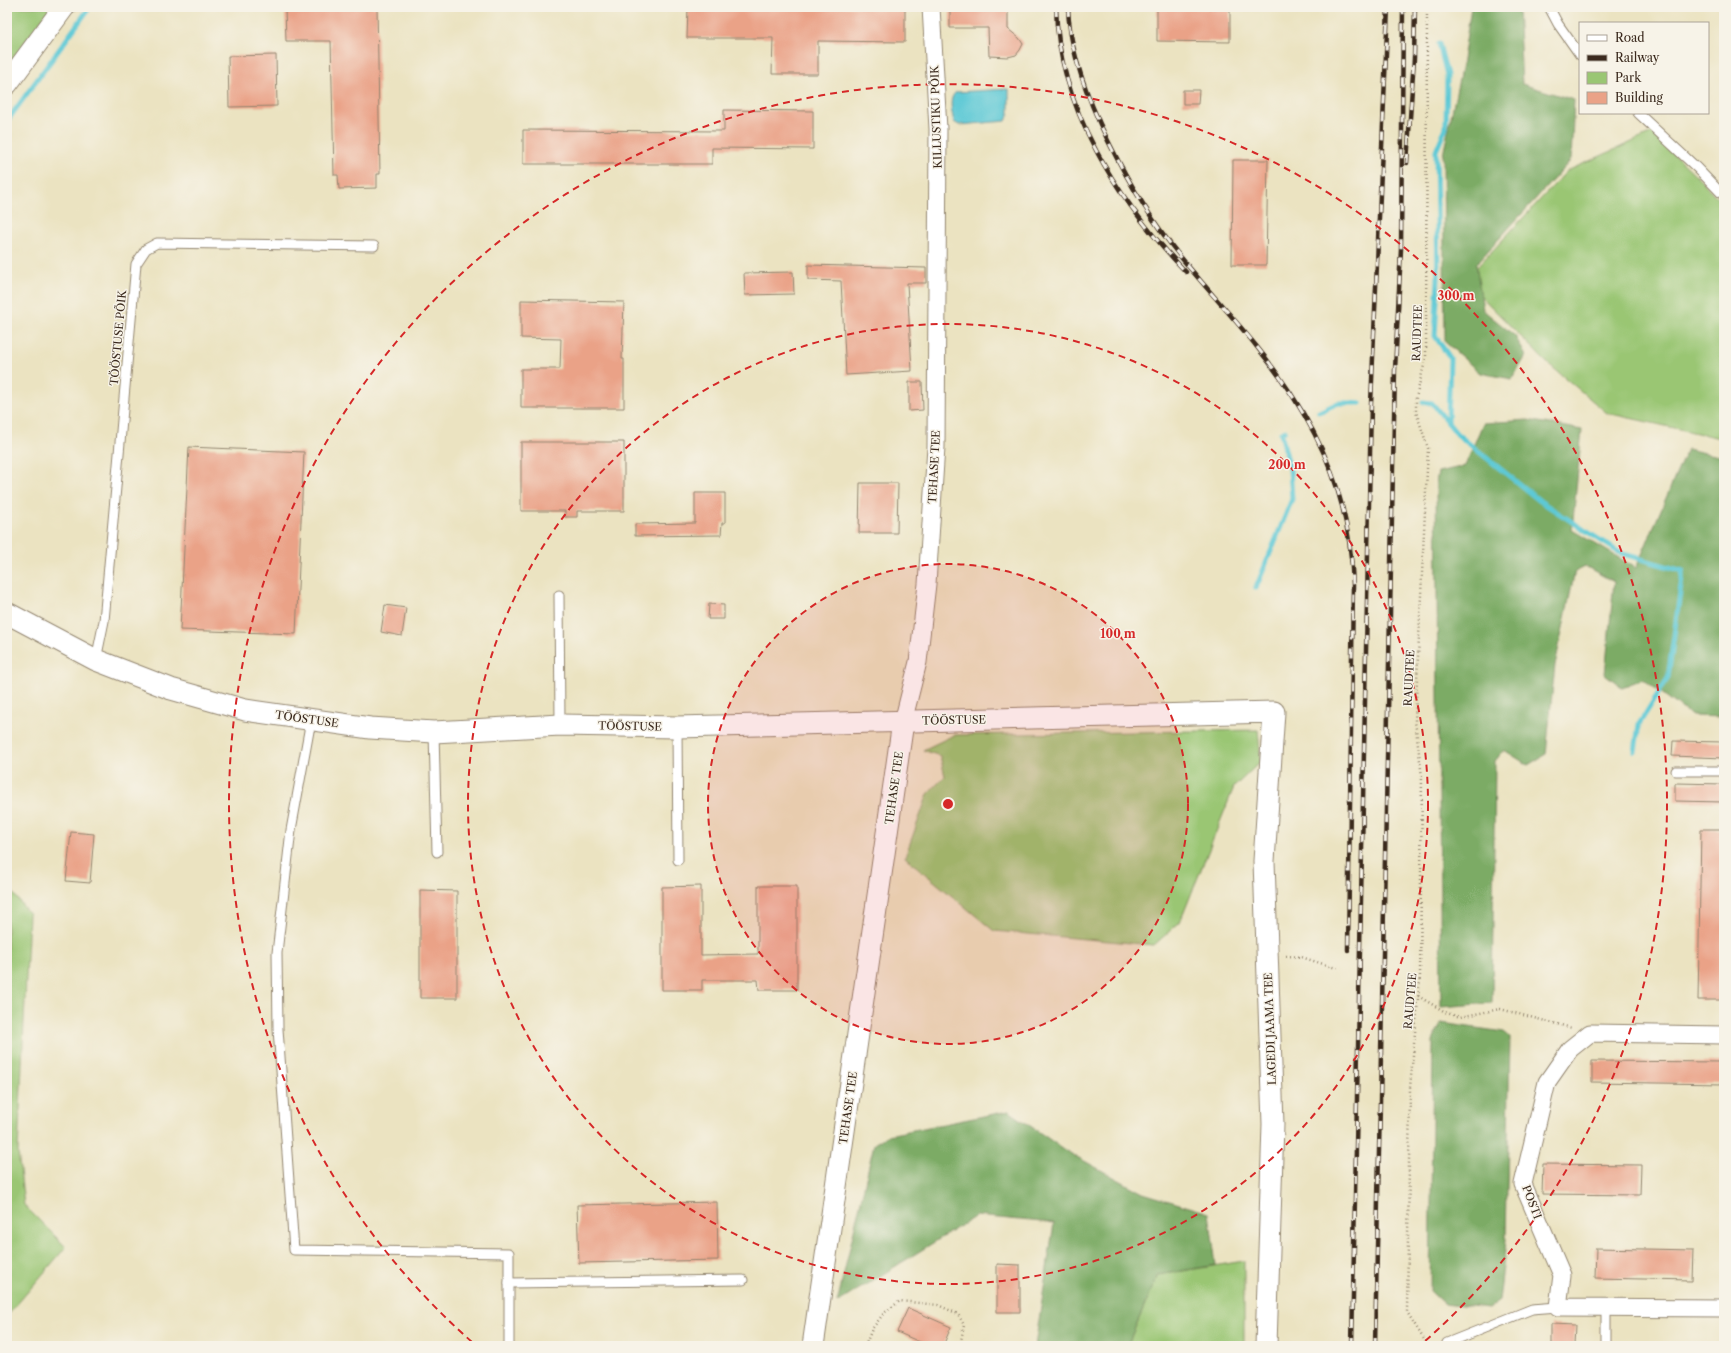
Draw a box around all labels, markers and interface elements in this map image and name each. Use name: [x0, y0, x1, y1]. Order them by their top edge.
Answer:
legend: [1579, 22, 1709, 114]
text: Road: [1615, 30, 1645, 45]
text: Railway: [1615, 50, 1660, 65]
street label: KILLUSTIKU PÕIK: [927, 65, 945, 169]
text: Park: [1615, 70, 1642, 85]
text: Building: [1615, 90, 1663, 105]
text: 300 m: [1437, 288, 1475, 303]
street label: TÖÖSTUSE PÕIK: [106, 289, 129, 386]
street label: RAUDTEE: [1409, 304, 1425, 362]
street label: TEHASE TEE: [925, 429, 943, 504]
text: 200 m: [1268, 457, 1306, 472]
text: 100 m: [1100, 626, 1136, 641]
street label: RAUDTEE: [1401, 649, 1417, 707]
street label: TÖÖSTUSE: [274, 707, 340, 730]
street label: TÖÖSTUSE: [922, 711, 987, 728]
street label: TÖÖSTUSE: [598, 717, 663, 734]
street label: TEHASE TEE: [882, 750, 906, 825]
centre of rings: [941, 797, 955, 811]
street label: LAGEDI JAAMA TEE: [1261, 972, 1279, 1085]
street label: RAUDTEE: [1401, 972, 1419, 1030]
street label: TEHASE TEE: [836, 1070, 860, 1145]
street label: POSTI: [1519, 1183, 1545, 1221]

